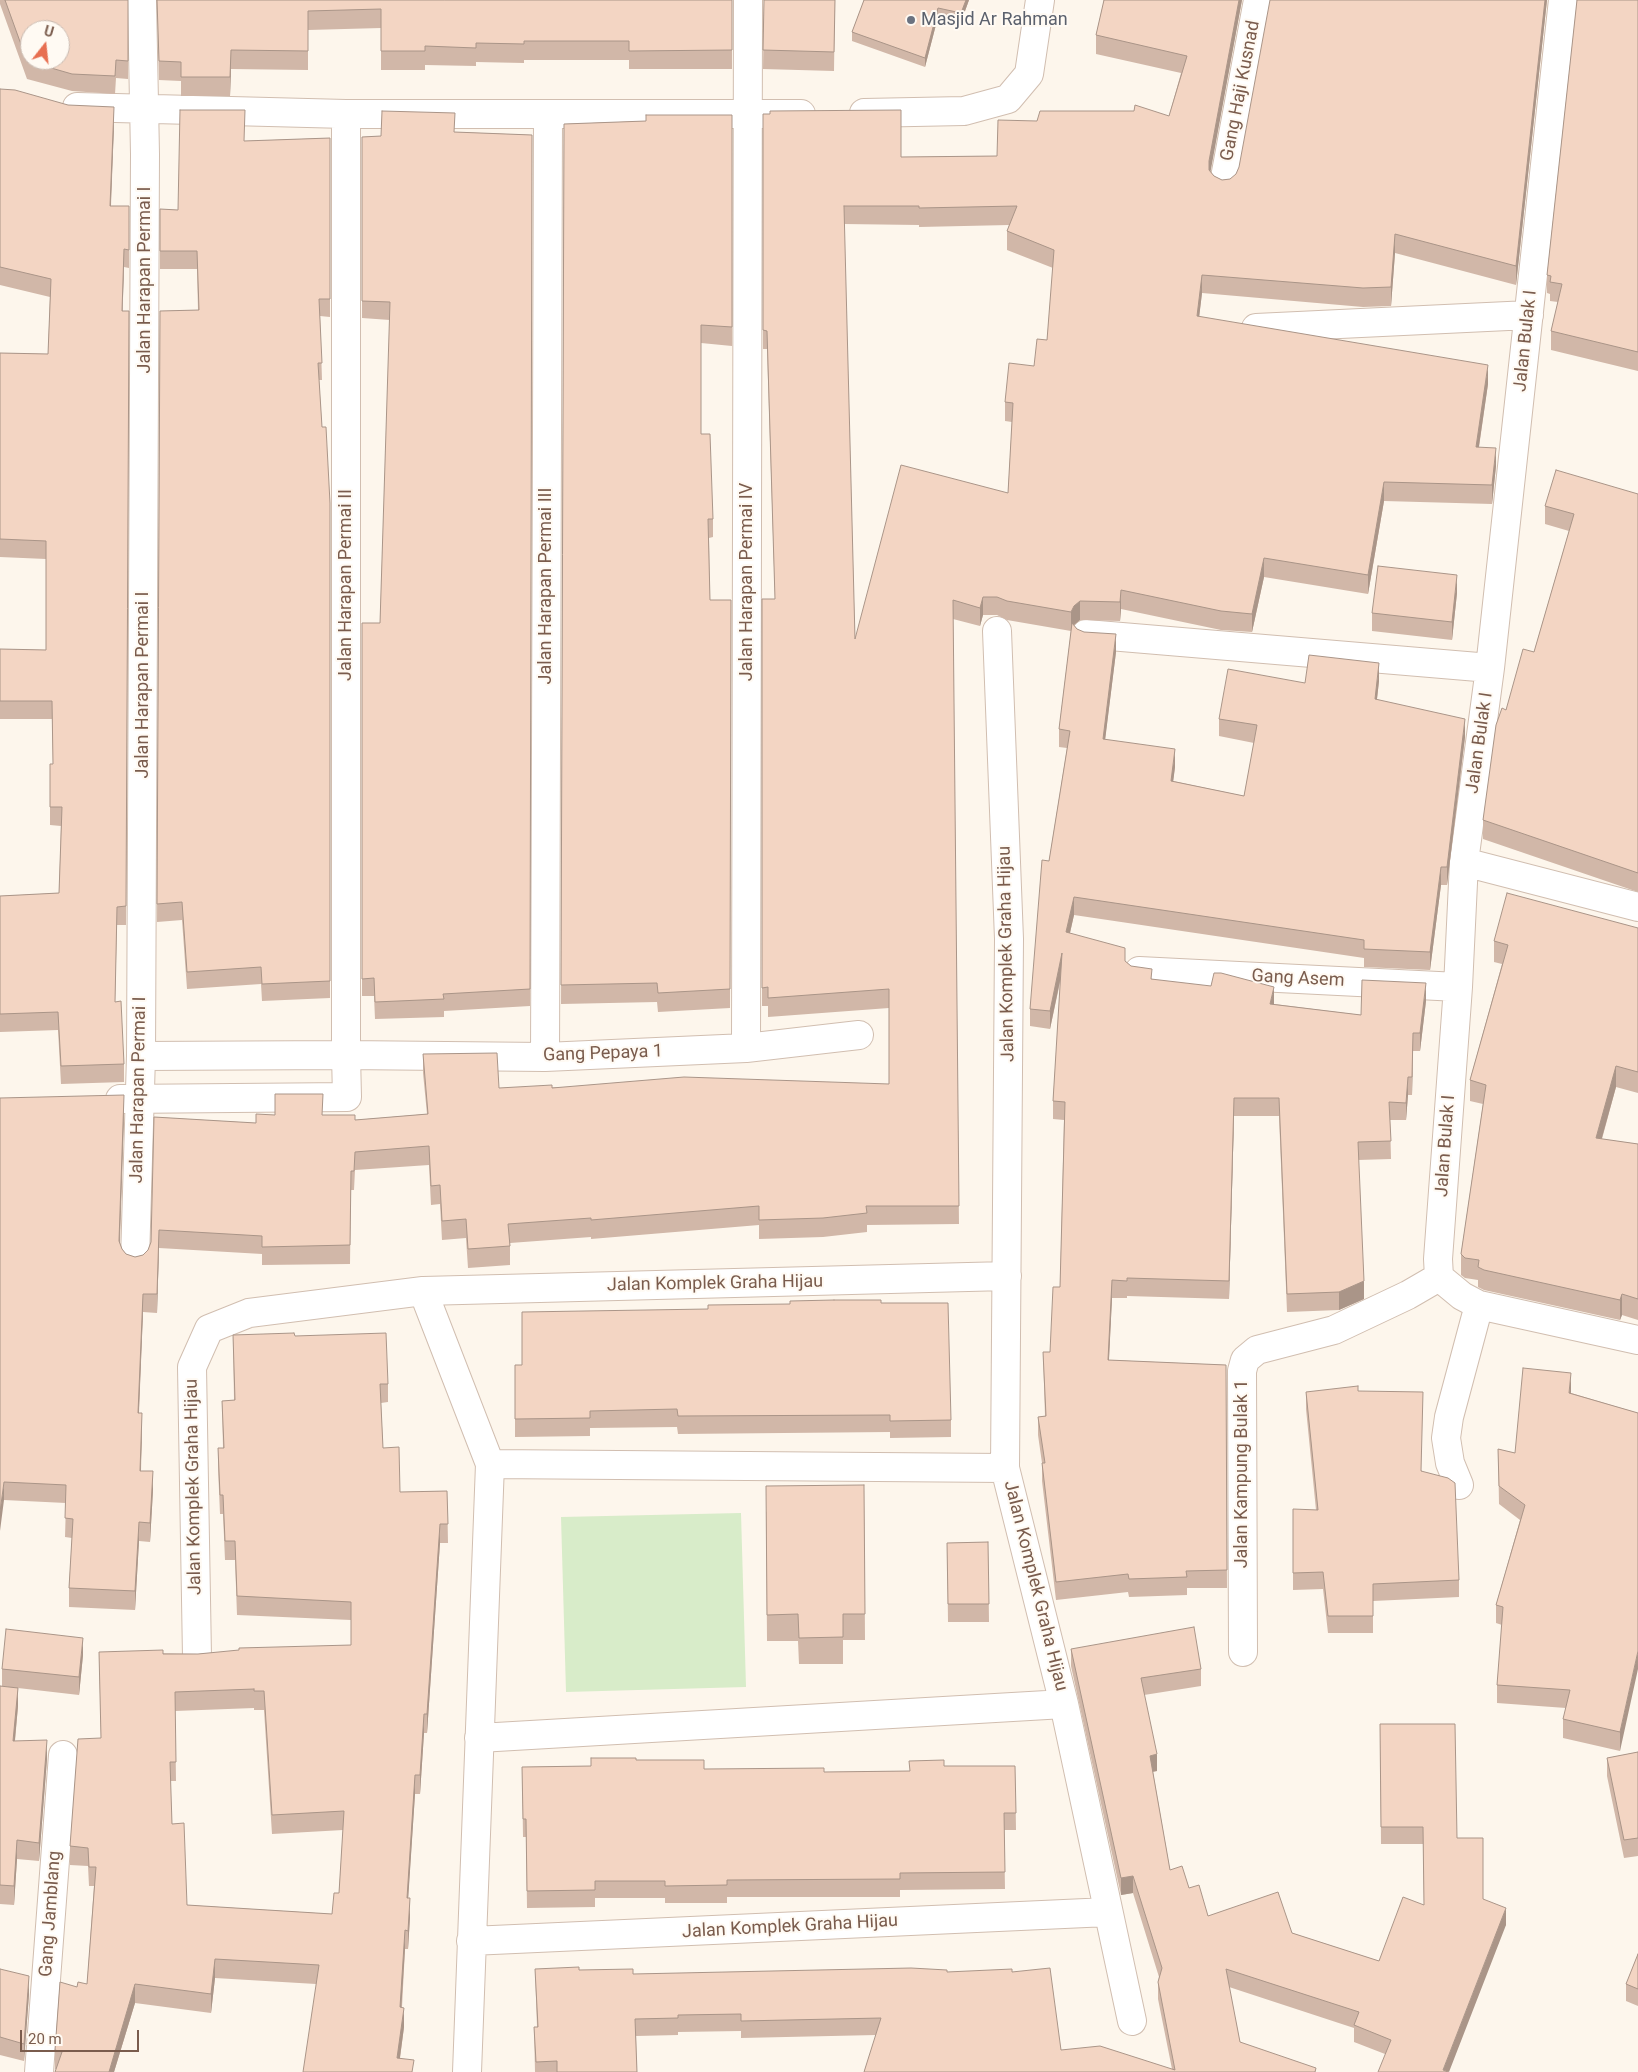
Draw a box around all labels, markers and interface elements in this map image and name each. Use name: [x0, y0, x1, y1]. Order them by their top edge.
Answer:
place label: Masjid Ar Rahman: [921, 9, 1068, 31]
marker: Masjid Ar Rahman: [905, 14, 917, 26]
street label: Gang Haji Kusnad: [1217, 19, 1265, 163]
north arrow: [20, 20, 70, 70]
text: U: [42, 23, 55, 41]
street label: Jalan Harapan Permai I: [134, 187, 156, 373]
street label: Jalan Bulak I: [1510, 289, 1542, 393]
street label: Jalan Harapan Permai IV: [736, 483, 758, 681]
street label: Jalan Harapan Permai III: [535, 488, 557, 684]
street label: Jalan Harapan Permai II: [335, 489, 357, 681]
street label: Jalan Harapan Permai I: [132, 592, 154, 778]
street label: Jalan Bulak I: [1462, 691, 1498, 795]
street label: Jalan Komplek Graha Hijau: [994, 846, 1020, 1062]
street label: Gang Asem: [1251, 966, 1345, 992]
street label: Jalan Harapan Permai I: [127, 996, 151, 1184]
street label: Gang Pepaya 1: [543, 1041, 663, 1067]
street label: Jalan Bulak I: [1432, 1094, 1460, 1198]
street label: Jalan Komplek Graha Hijau: [607, 1271, 823, 1297]
street label: Jalan Komplek Graha Hijau: [181, 1379, 207, 1595]
street label: Jalan Kampung Bulak 1: [1231, 1380, 1253, 1568]
street label: Jalan Komplek Graha Hijau: [998, 1478, 1072, 1694]
street label: Gang Jamblang: [36, 1850, 66, 1978]
street label: Jalan Komplek Graha Hijau: [681, 1911, 899, 1943]
scale bar: [22, 2020, 141, 2052]
text: 20 m: [28, 2030, 62, 2048]

